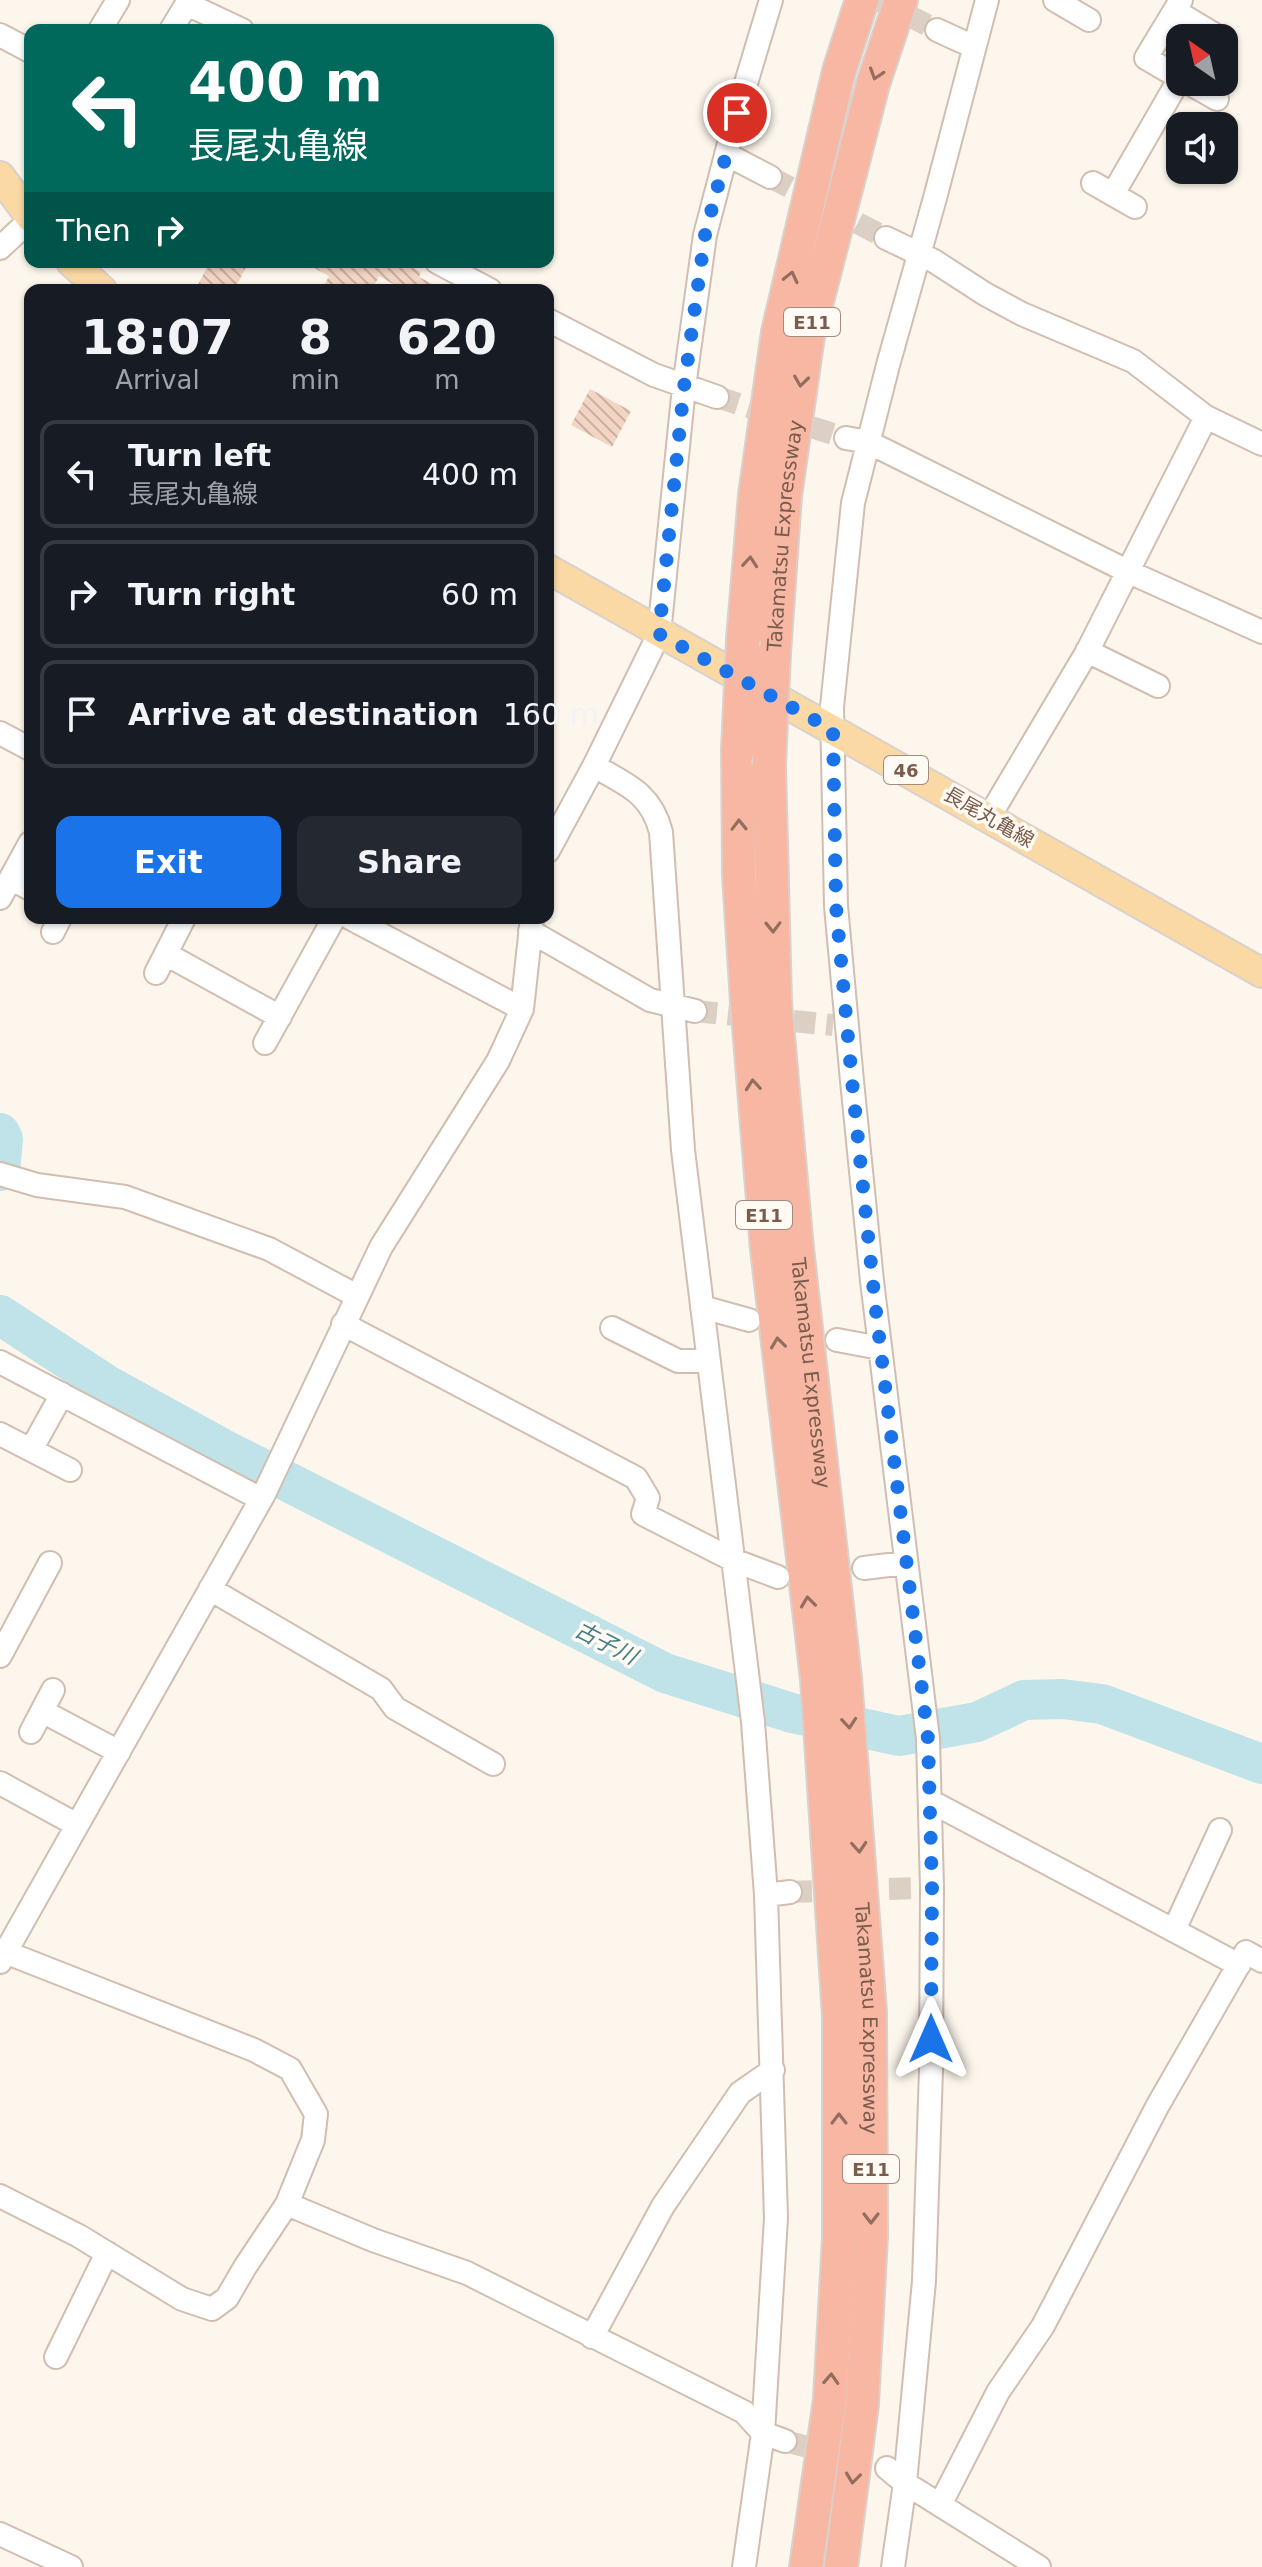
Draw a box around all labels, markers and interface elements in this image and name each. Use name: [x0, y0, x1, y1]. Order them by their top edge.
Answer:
north arrow: [1166, 24, 1238, 96]
map controls: [1166, 24, 1238, 184]
text: 400 m: [188, 49, 383, 114]
icon: left: [56, 56, 160, 160]
one-way arrow: [870, 66, 886, 80]
pin: [703, 79, 771, 147]
icon: arrive: [715, 91, 759, 135]
button: sound: [1166, 112, 1238, 184]
text: 長尾丸亀線: [188, 125, 368, 166]
icon: right: [147, 208, 191, 252]
text: Then: [56, 213, 131, 248]
one-way arrow: [782, 271, 799, 285]
road number: E11: [784, 308, 840, 336]
text: 18:07: [81, 309, 234, 365]
text: 8: [299, 309, 332, 365]
text: 620: [397, 309, 497, 365]
text: Arrival: [115, 365, 200, 395]
text: min: [291, 365, 340, 395]
text: m: [434, 365, 460, 395]
one-way arrow: [793, 374, 810, 387]
street label: Takamatsu Expressway: [762, 418, 808, 653]
text: Turn left: [128, 438, 271, 473]
icon: left: [60, 452, 104, 496]
text: 400 m: [422, 457, 518, 492]
text: 長尾丸亀線: [128, 479, 258, 509]
one-way arrow: [741, 555, 758, 568]
icon: right: [60, 572, 104, 616]
text: Turn right: [128, 577, 295, 612]
text: 60 m: [441, 577, 518, 612]
icon: arrive: [60, 692, 104, 736]
text: Arrive at destination: [128, 697, 479, 732]
text: 160 m: [503, 697, 599, 732]
road number: 46: [884, 756, 928, 784]
street label: 長尾丸亀線: [940, 782, 1038, 852]
button: Exit: [56, 816, 281, 908]
button: Share: [297, 816, 522, 908]
one-way arrow: [730, 818, 747, 831]
one-way arrow: [765, 921, 782, 934]
one-way arrow: [745, 1078, 762, 1091]
road number: E11: [736, 1201, 792, 1229]
street label: Takamatsu Expressway: [786, 1255, 836, 1490]
one-way arrow: [769, 1337, 786, 1350]
one-way arrow: [800, 1595, 817, 1609]
water label: 古子川: [571, 1617, 643, 1670]
one-way arrow: [840, 1717, 857, 1730]
one-way arrow: [850, 1841, 867, 1854]
street label: Takamatsu Expressway: [850, 1901, 883, 2135]
position arrow: [889, 1997, 973, 2081]
one-way arrow: [830, 2112, 848, 2125]
road number: E11: [843, 2155, 899, 2183]
one-way arrow: [862, 2212, 880, 2225]
one-way arrow: [822, 2372, 839, 2385]
one-way arrow: [845, 2471, 862, 2485]

